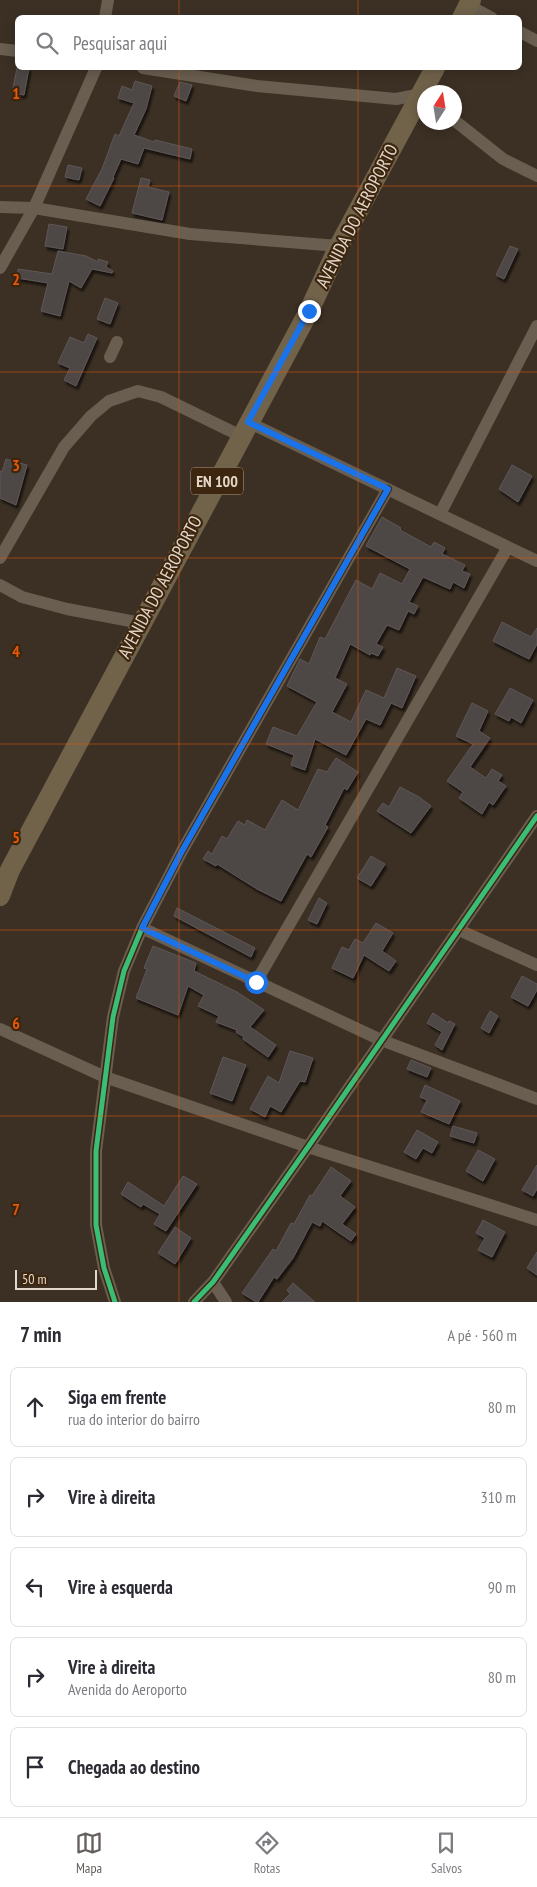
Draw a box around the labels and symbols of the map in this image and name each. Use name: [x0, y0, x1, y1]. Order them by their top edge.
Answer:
text: 1: [12, 83, 20, 103]
north arrow: [417, 85, 462, 130]
street label: AVENIDA DO AEROPORTO: [310, 140, 403, 292]
text: 2: [12, 269, 20, 289]
route end: [298, 300, 321, 323]
text: 3: [12, 455, 20, 475]
road number: EN 100: [191, 468, 243, 494]
street label: AVENIDA DO AEROPORTO: [112, 511, 207, 662]
text: 4: [12, 641, 20, 661]
text: 5: [12, 827, 20, 847]
route start: [245, 971, 268, 994]
text: 6: [12, 1013, 20, 1033]
text: 7: [12, 1199, 20, 1219]
scale bar: [15, 1267, 98, 1290]

